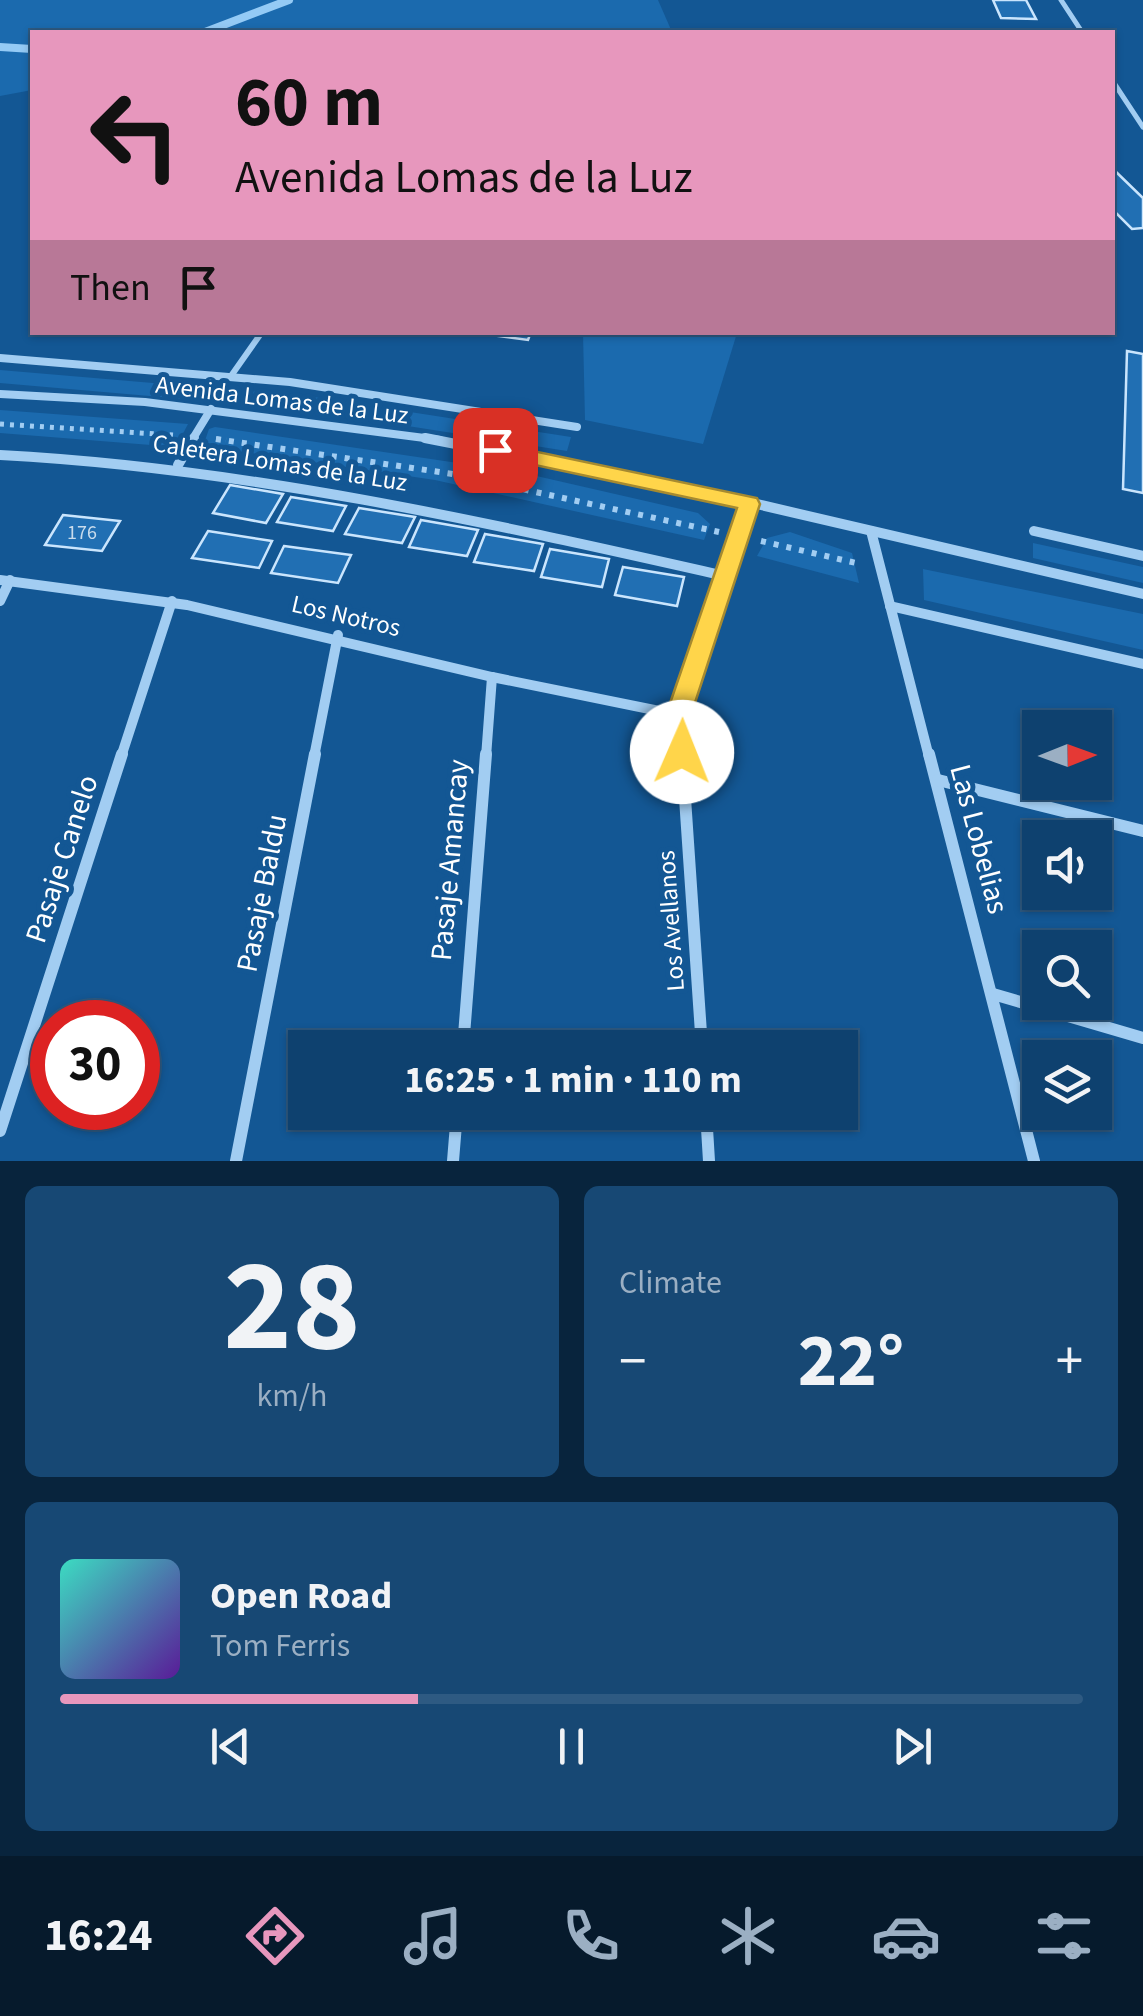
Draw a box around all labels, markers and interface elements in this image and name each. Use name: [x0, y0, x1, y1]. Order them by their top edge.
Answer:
text: 60 m: [235, 53, 383, 153]
icon: left: [70, 70, 200, 200]
text: Avenida Lomas de la Luz: [235, 146, 693, 210]
icon: arrive: [171, 260, 226, 315]
text: Then: [70, 261, 151, 315]
street label: Avenida Lomas de la Luz: [154, 367, 410, 433]
pin: [453, 408, 538, 493]
icon: arrive: [468, 423, 523, 478]
street label: Caletera Lomas de la Luz: [150, 425, 410, 501]
house number: 176: [67, 519, 97, 547]
street label: Los Notros: [288, 586, 404, 646]
position arrow: [630, 700, 734, 804]
north arrow: [1022, 710, 1112, 800]
map controls: [1022, 710, 1112, 1130]
street label: Pasaje Amancay: [420, 758, 480, 962]
street label: Las Lobelias: [938, 760, 1020, 918]
street label: Pasaje Canelo: [15, 769, 109, 949]
street label: Pasaje Baldu: [226, 810, 298, 976]
button: sound: [1022, 820, 1112, 910]
street label: Los Avellanos: [648, 849, 694, 993]
button: search: [1022, 930, 1112, 1020]
speed limit sign: 30: [30, 1000, 160, 1130]
button: layers: [1022, 1040, 1112, 1130]
text: 16:25 · 1 min · 110 m: [404, 1053, 742, 1107]
text: 28: [223, 1215, 361, 1400]
text: Climate: [619, 1260, 722, 1306]
text: 22°: [798, 1308, 904, 1415]
text: −: [619, 1323, 646, 1401]
text: +: [1056, 1323, 1083, 1401]
text: km/h: [257, 1373, 327, 1419]
text: Open Road: [210, 1569, 392, 1623]
text: Tom Ferris: [210, 1623, 350, 1669]
icon: previous: [203, 1719, 258, 1774]
icon: pause: [544, 1719, 599, 1774]
icon: next: [885, 1719, 940, 1774]
icon: directions: [240, 1901, 310, 1971]
icon: music: [398, 1901, 468, 1971]
icon: phone: [556, 1901, 626, 1971]
icon: climate: [713, 1901, 783, 1971]
icon: car: [871, 1901, 941, 1971]
icon: filters: [1029, 1901, 1099, 1971]
text: 16:24: [44, 1904, 152, 1968]

